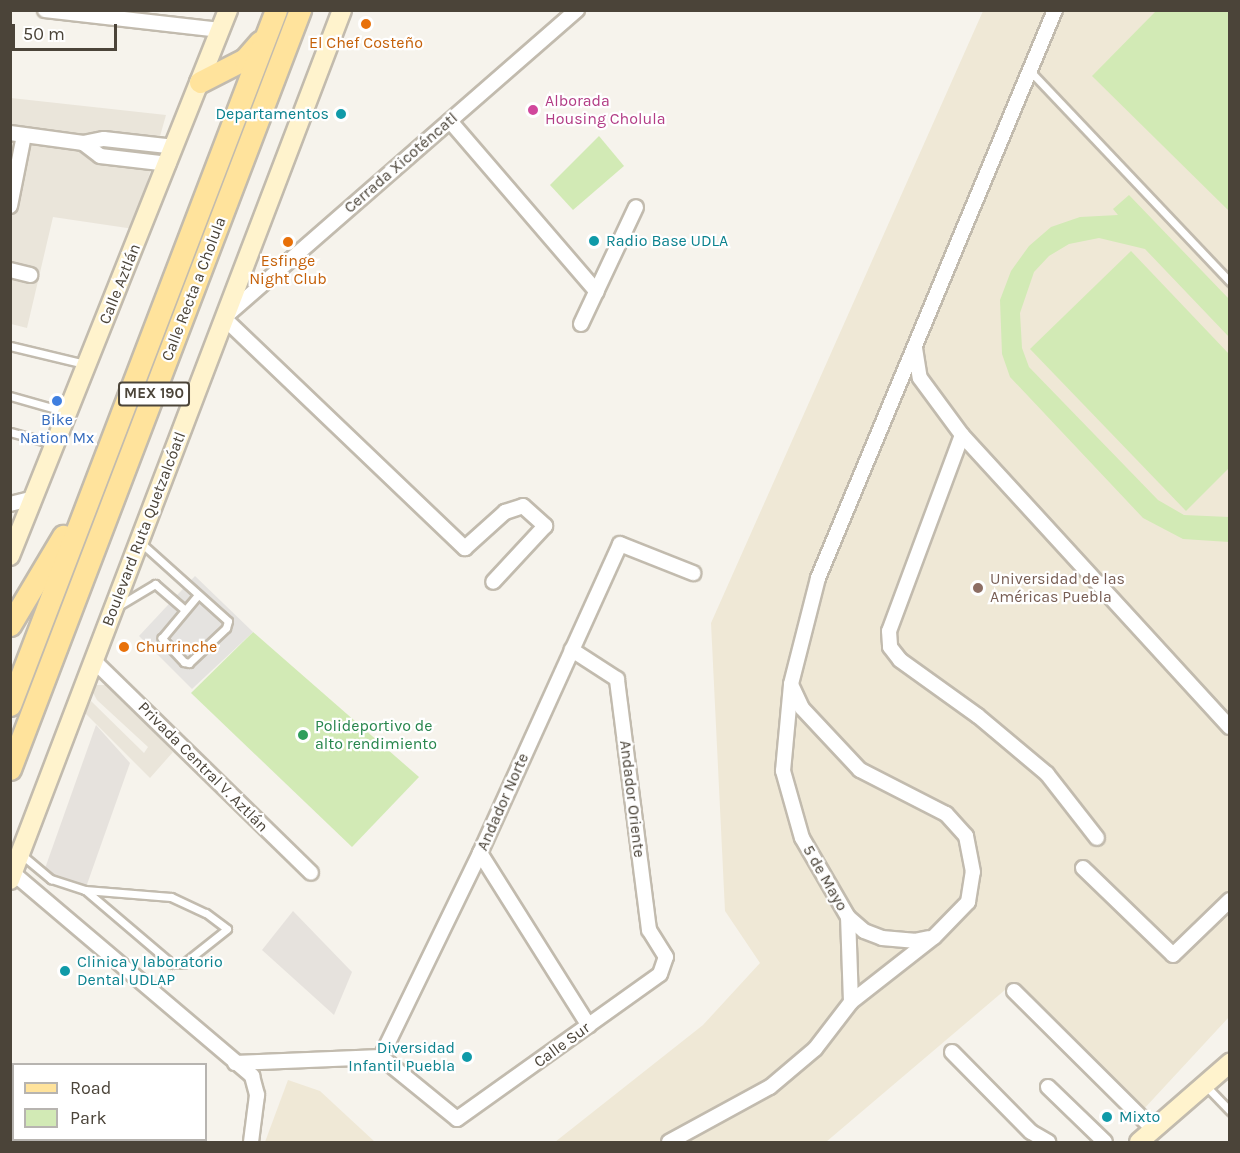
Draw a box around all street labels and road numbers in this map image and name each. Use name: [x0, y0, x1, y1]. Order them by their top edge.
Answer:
street label: Cerrada Xicoténcatl: [340, 109, 462, 217]
street label: Calle Recta a Cholula: [158, 214, 230, 364]
street label: Calle Aztlán: [95, 241, 145, 327]
road number: MEX 190: [118, 382, 190, 406]
street label: Boulevard Ruta Quetzalcóatl: [98, 429, 190, 629]
street label: Privada Central V. Aztlán: [134, 698, 272, 836]
street label: Andador Oriente: [615, 739, 649, 859]
street label: Andador Norte: [473, 750, 533, 854]
street label: 5 de Mayo: [798, 842, 852, 914]
street label: Calle Sur: [530, 1018, 594, 1072]

